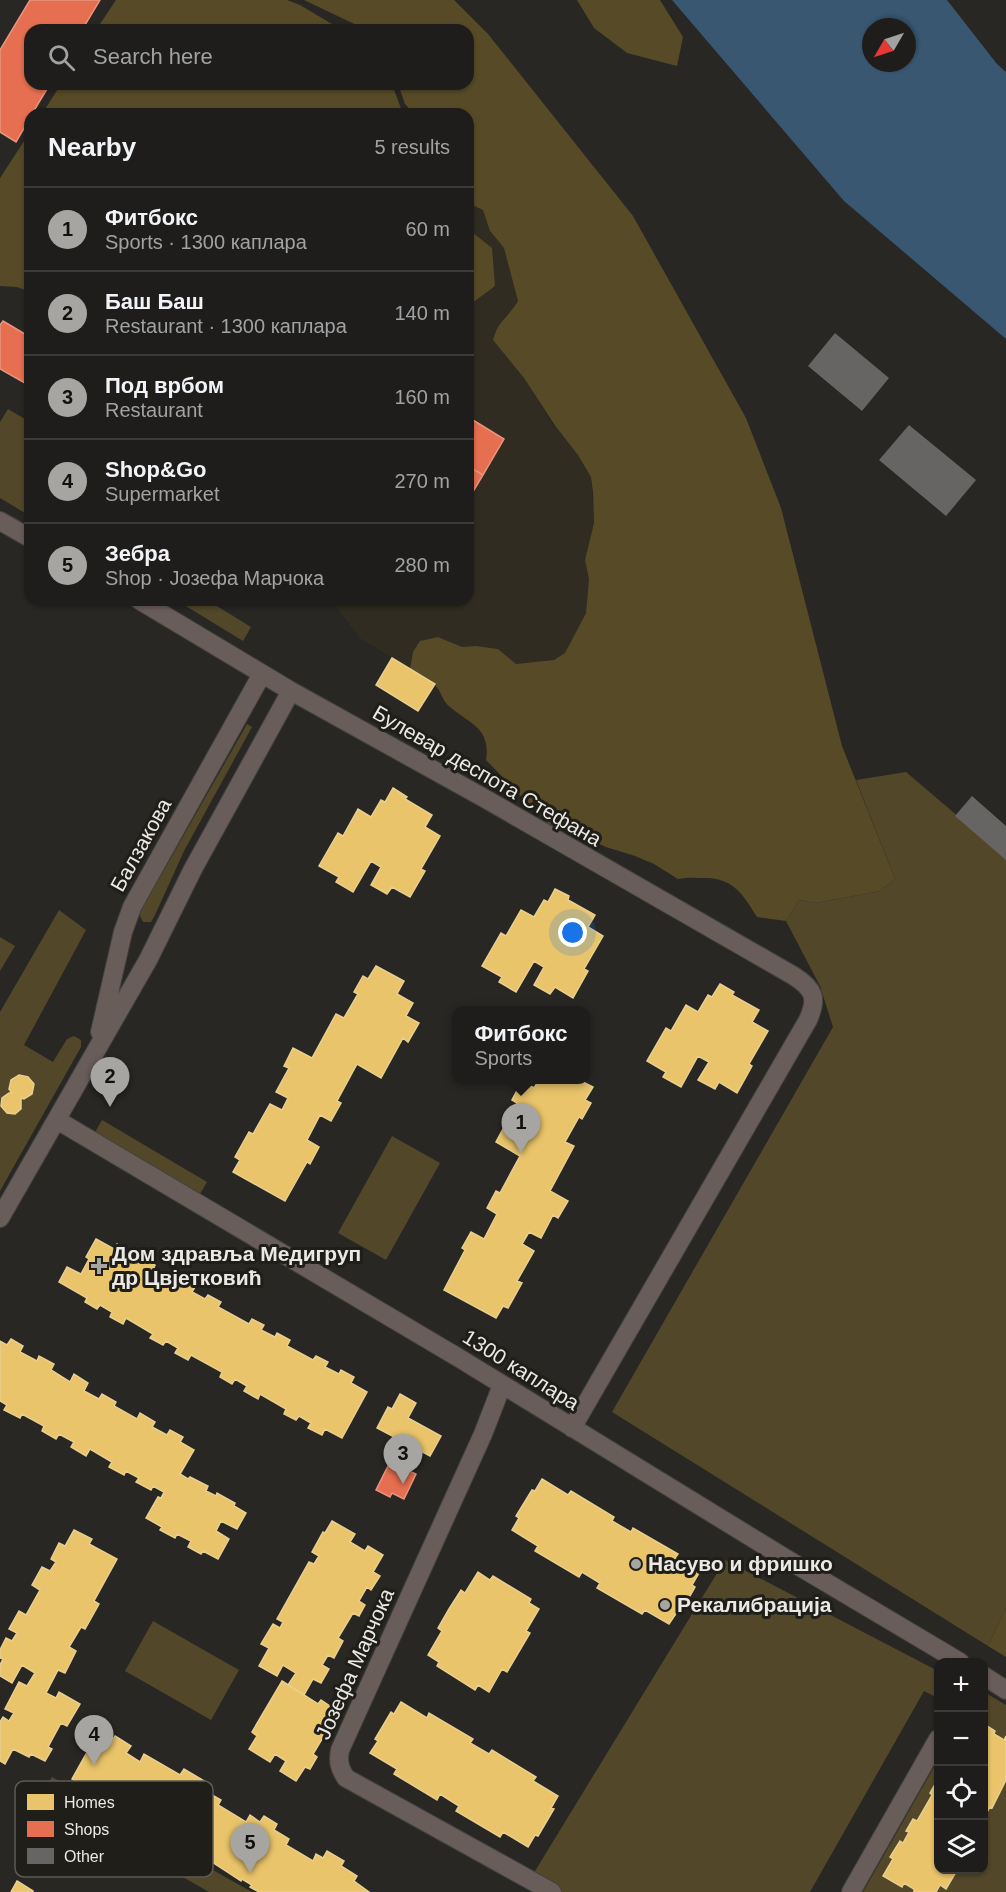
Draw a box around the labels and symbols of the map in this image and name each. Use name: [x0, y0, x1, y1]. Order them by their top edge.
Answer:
north arrow: [862, 18, 916, 72]
street label: Булевар деспота Стефана: [369, 701, 606, 851]
street label: Балзакова: [106, 794, 176, 895]
your location: [558, 918, 587, 947]
pin: 2: [90, 1058, 130, 1107]
pin: 1: [502, 1104, 540, 1153]
place label: Дом здравља Медигруп др Цвјетковић: [112, 1242, 361, 1289]
marker: Дом здравља Медигруп др Цвјетковић: [90, 1257, 108, 1275]
street label: 1300 каплара: [459, 1325, 584, 1415]
pin: 3: [384, 1434, 422, 1484]
place label: Насуво и фришко: [648, 1552, 833, 1575]
marker: Насуво и фришко: [629, 1557, 643, 1571]
street label: Јозефа Марчока: [311, 1585, 398, 1743]
place label: Рекалибрација: [677, 1593, 832, 1616]
marker: Рекалибрација: [658, 1598, 672, 1612]
pin: 4: [74, 1716, 113, 1765]
legend: [15, 1781, 213, 1877]
text: Homes: [64, 1794, 115, 1811]
text: Shops: [64, 1821, 109, 1838]
pin: 5: [230, 1824, 270, 1873]
text: Other: [64, 1848, 105, 1865]

